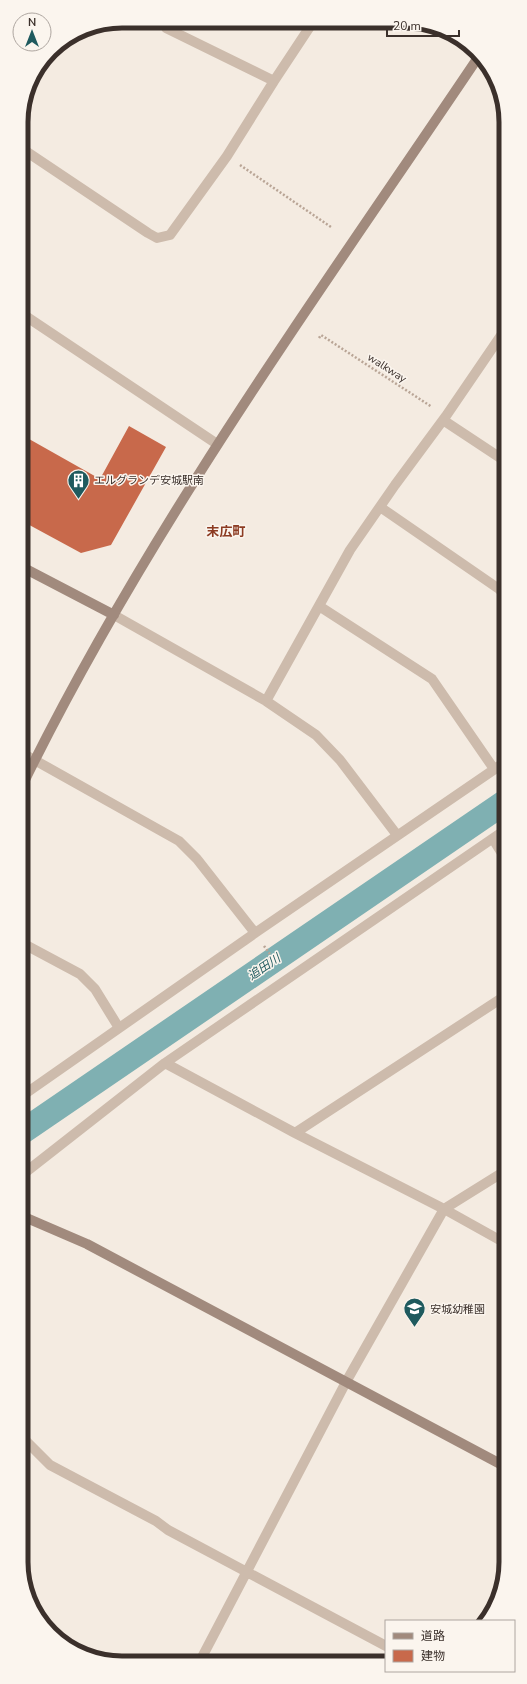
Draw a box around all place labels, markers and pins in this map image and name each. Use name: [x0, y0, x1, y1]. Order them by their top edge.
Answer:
building icon: エルグランデ安城駅南: [66, 467, 92, 500]
place label: エルグランデ安城駅南: [94, 473, 204, 488]
school or university icon: 安城幼稚園: [402, 1296, 428, 1329]
place label: 安城幼稚園: [430, 1302, 485, 1317]

